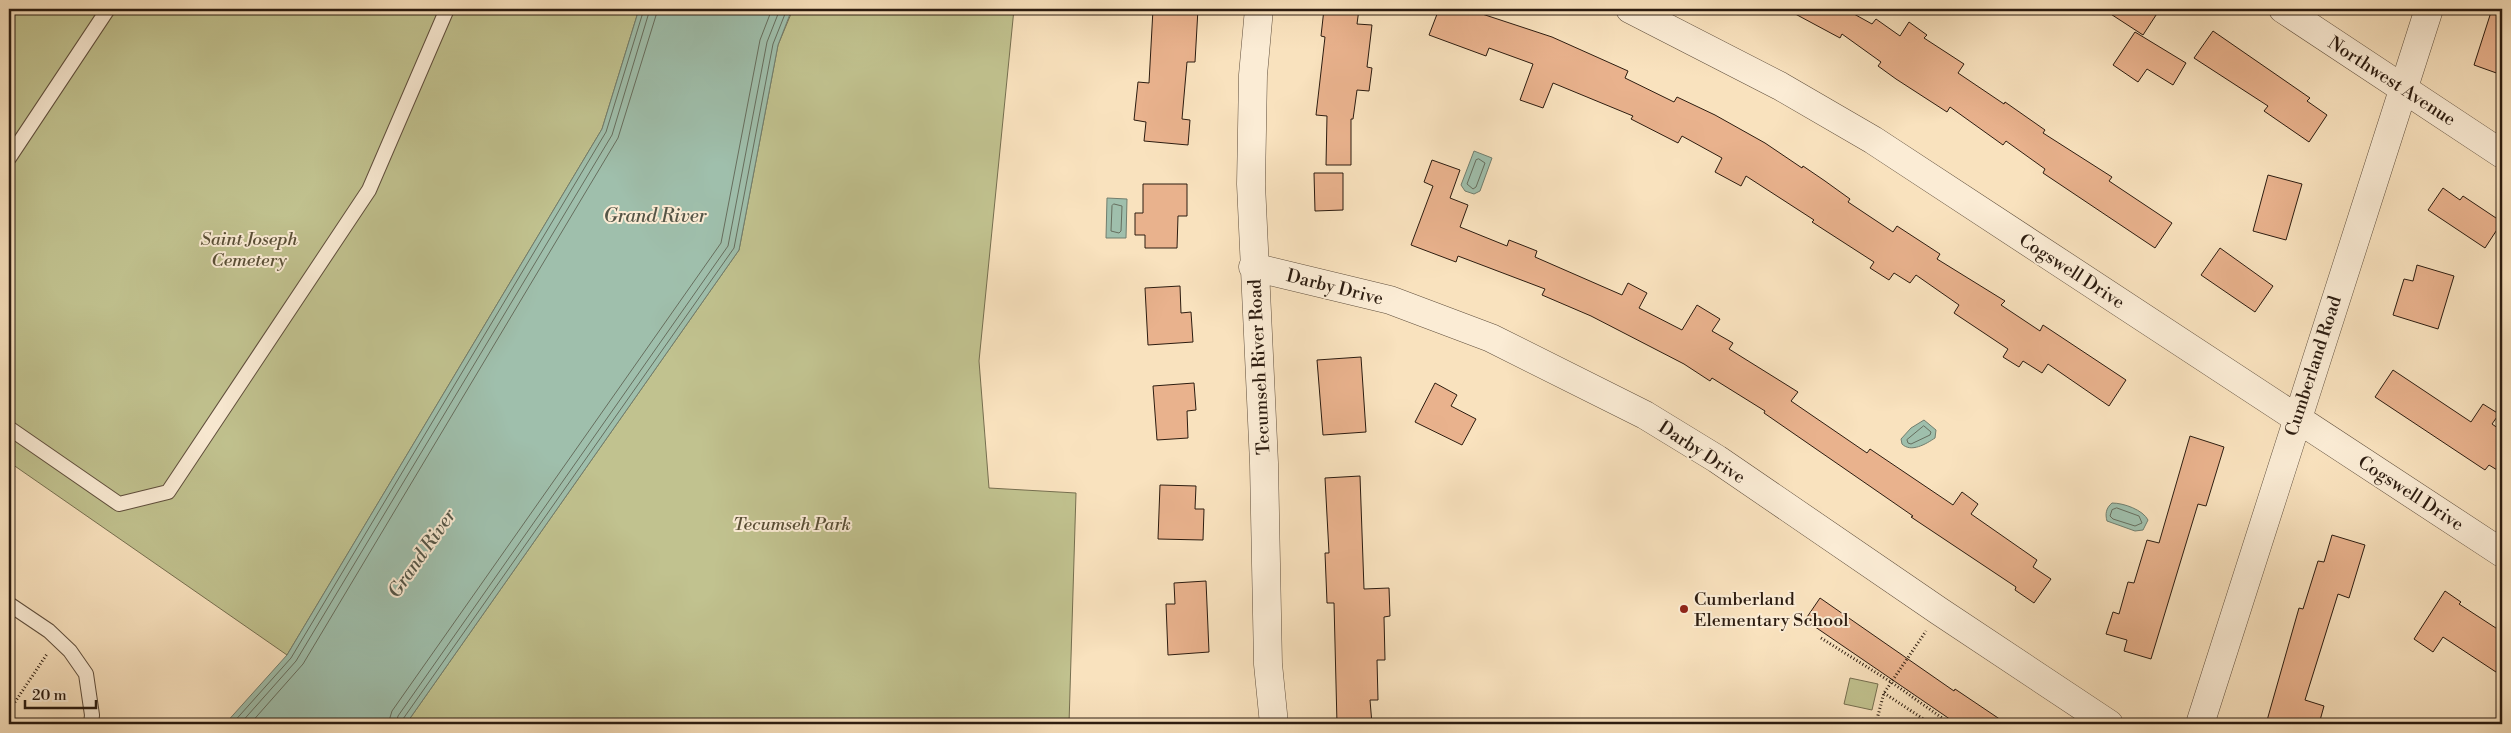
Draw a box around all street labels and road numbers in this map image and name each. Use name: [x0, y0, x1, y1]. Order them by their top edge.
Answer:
street label: Northwest Avenue: [2324, 32, 2460, 131]
street label: Cogswell Drive: [2014, 229, 2129, 314]
street label: Darby Drive: [1284, 264, 1386, 311]
street label: Tecumseh River Road: [1243, 278, 1276, 455]
street label: Cumberland Road: [2280, 292, 2347, 439]
street label: Darby Drive: [1654, 416, 1750, 489]
street label: Cogswell Drive: [2353, 451, 2468, 536]

